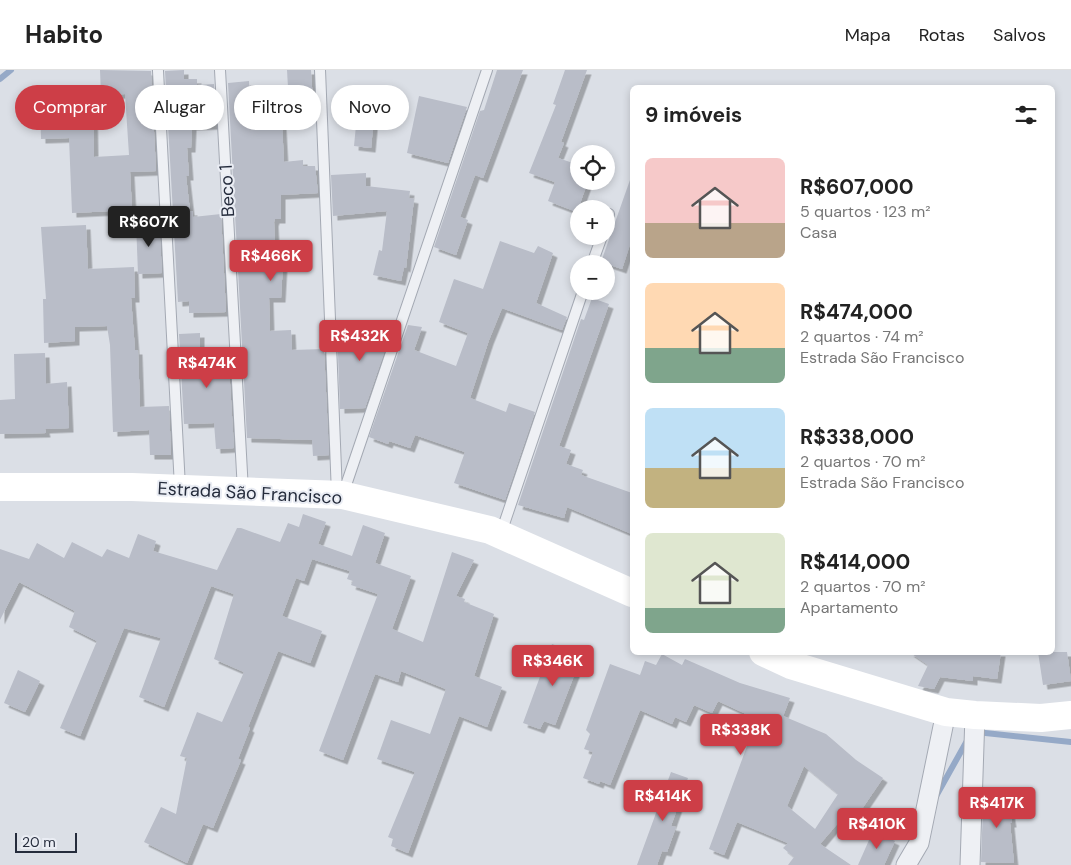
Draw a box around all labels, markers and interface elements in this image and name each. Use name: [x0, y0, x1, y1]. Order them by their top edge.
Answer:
text: Habito: [25, 19, 103, 50]
text: Mapa: [845, 23, 891, 47]
text: Rotas: [919, 23, 965, 47]
text: Salvos: [993, 23, 1046, 47]
chip: Comprar: [15, 85, 125, 130]
chip: Alugar: [135, 85, 224, 130]
chip: Filtros: [234, 85, 321, 130]
chip: Novo: [331, 85, 409, 130]
text: 9 imóveis: [645, 101, 742, 129]
icon: filters: [1012, 101, 1040, 129]
map controls: [570, 145, 615, 300]
button: locate: [570, 145, 615, 190]
street label: Beco 1: [214, 164, 240, 218]
text: R$607,000: [800, 173, 914, 201]
icon: home: [685, 178, 745, 238]
button: +: [570, 200, 615, 245]
text: 5 quartos · 123 m²: [800, 201, 931, 222]
pin: R$607K: [108, 206, 190, 248]
text: R$607K: [119, 211, 179, 232]
text: Casa: [800, 222, 837, 243]
pin: R$466K: [230, 240, 312, 282]
text: R$466K: [241, 245, 301, 266]
button: −: [570, 255, 615, 300]
text: R$474,000: [800, 298, 913, 326]
icon: home: [685, 303, 745, 363]
pin: R$432K: [319, 320, 401, 362]
text: R$432K: [330, 325, 390, 346]
text: 2 quartos · 74 m²: [800, 326, 924, 347]
pin: R$474K: [166, 346, 248, 389]
text: Estrada São Francisco: [800, 347, 964, 368]
text: R$474K: [178, 352, 236, 373]
text: R$338,000: [800, 423, 914, 451]
icon: home: [685, 428, 745, 488]
text: 2 quartos · 70 m²: [800, 451, 926, 472]
text: Estrada São Francisco: [800, 472, 964, 493]
street label: Estrada São Francisco: [157, 476, 343, 510]
text: R$414,000: [800, 548, 910, 576]
icon: home: [685, 553, 745, 613]
text: 2 quartos · 70 m²: [800, 576, 926, 597]
text: Apartamento: [800, 597, 898, 618]
pin: R$346K: [512, 644, 594, 687]
text: R$346K: [523, 650, 583, 671]
pin: R$338K: [700, 714, 782, 756]
text: R$338K: [711, 719, 771, 740]
pin: R$414K: [622, 780, 704, 822]
text: R$414K: [635, 785, 691, 806]
pin: R$417K: [956, 786, 1038, 829]
text: R$417K: [969, 792, 1025, 813]
pin: R$410K: [836, 808, 918, 850]
text: R$410K: [848, 813, 906, 834]
scale bar: [15, 830, 78, 853]
text: 20 m: [22, 833, 56, 851]

